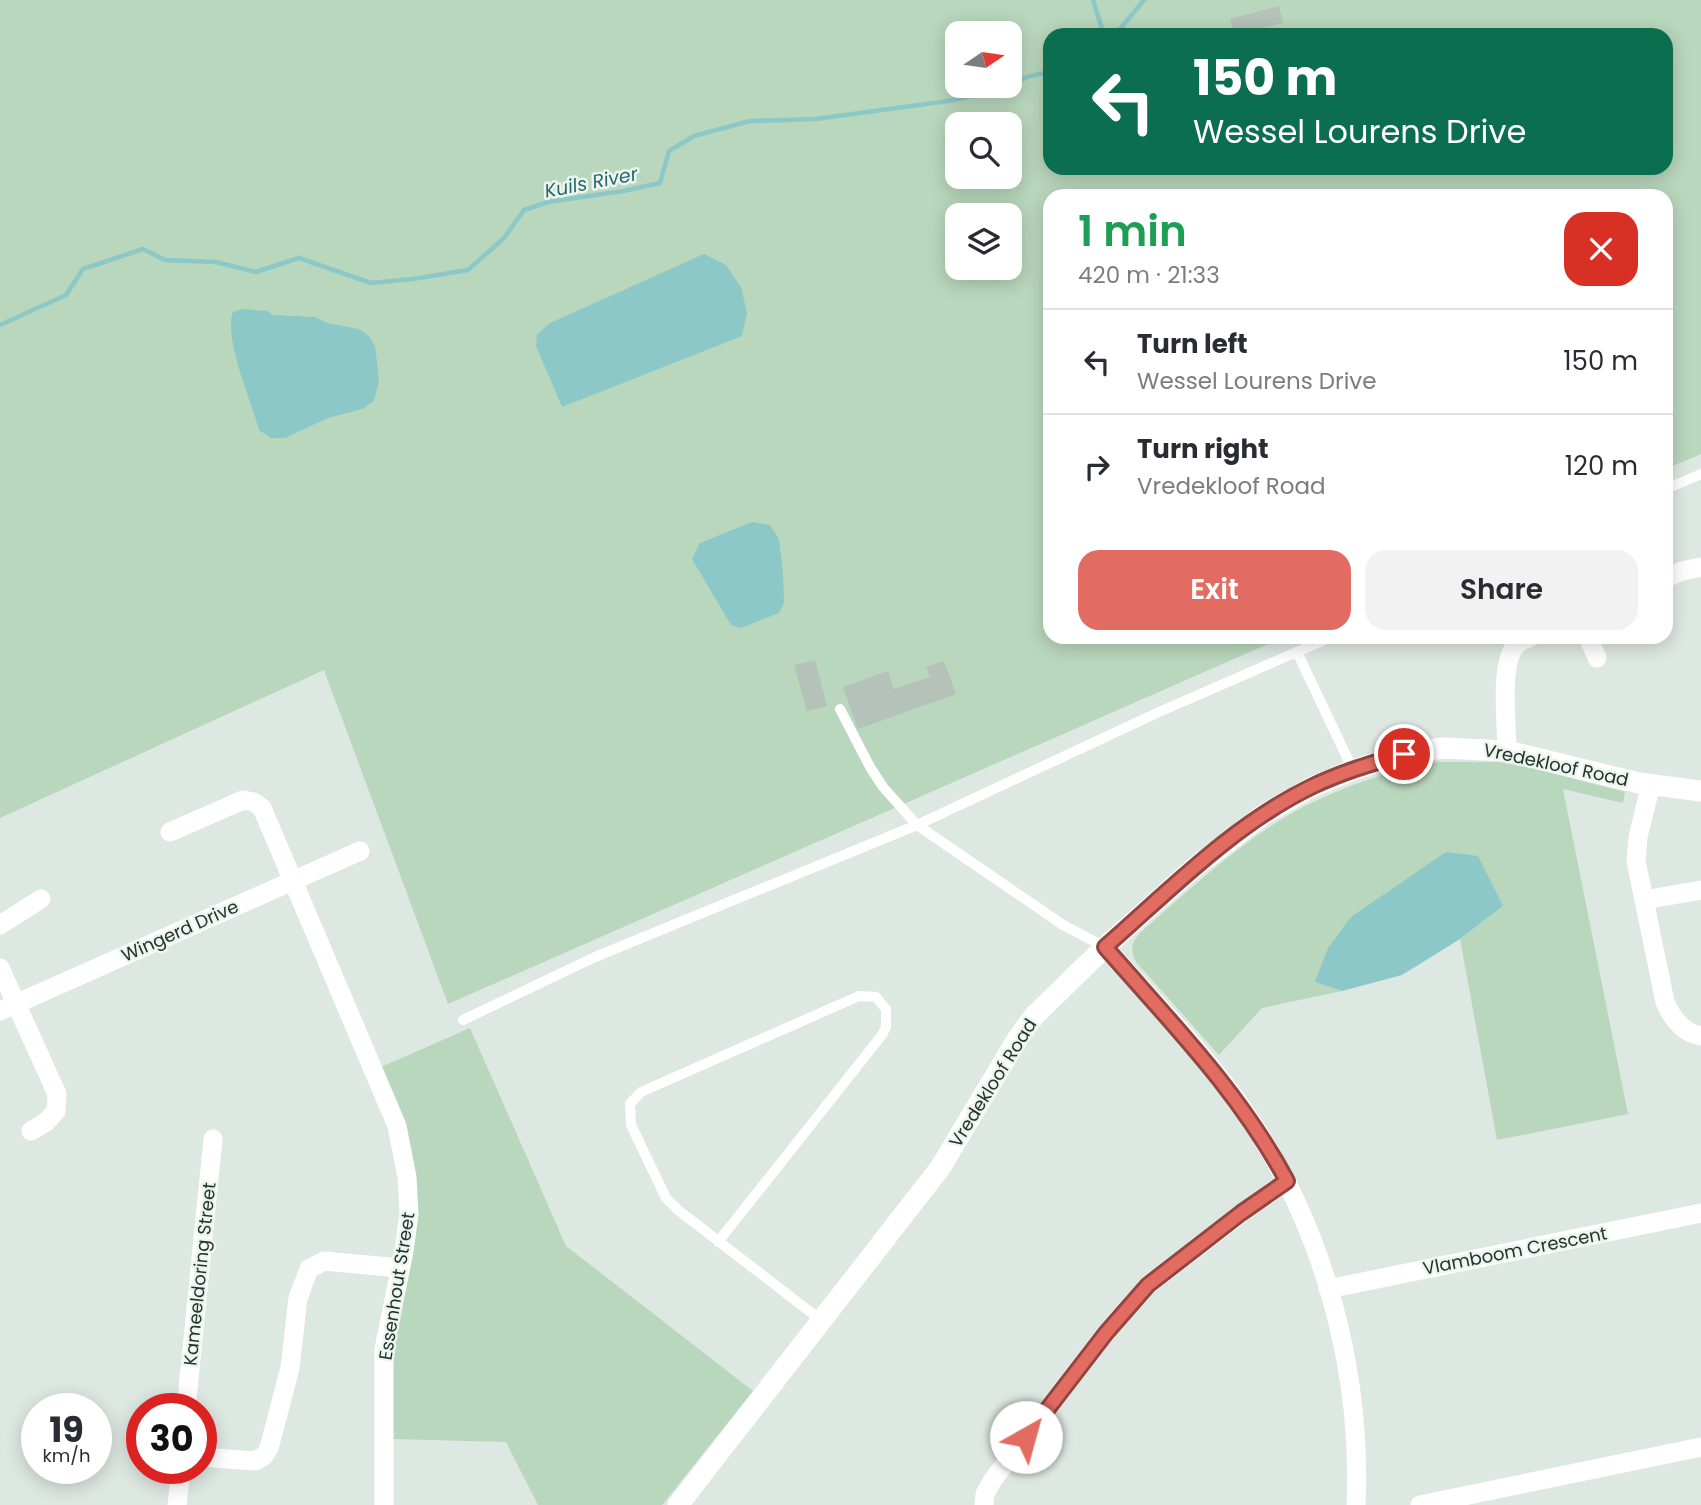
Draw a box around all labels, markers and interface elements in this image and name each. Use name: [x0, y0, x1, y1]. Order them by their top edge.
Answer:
north arrow: [945, 21, 1022, 98]
map controls: [945, 21, 1022, 280]
text: 150 m: [1193, 44, 1338, 112]
icon: left: [1078, 56, 1169, 147]
text: Wessel Lourens Drive: [1193, 109, 1526, 154]
button: search: [945, 112, 1022, 189]
water label: Kuils River: [542, 160, 641, 205]
text: 1 min: [1078, 202, 1187, 261]
button: layers: [945, 203, 1022, 280]
button: close: [1564, 212, 1638, 286]
text: 420 m · 21:33: [1078, 259, 1220, 291]
text: Turn left: [1137, 326, 1248, 362]
icon: left: [1078, 343, 1116, 381]
text: 150 m: [1563, 343, 1638, 379]
text: Wessel Lourens Drive: [1137, 365, 1377, 397]
text: Turn right: [1137, 431, 1269, 467]
icon: right: [1078, 448, 1116, 486]
text: 120 m: [1565, 448, 1638, 484]
text: Vredekloof Road: [1137, 470, 1326, 502]
button: Exit: [1078, 550, 1351, 630]
button: Share: [1365, 550, 1638, 630]
pin: [1374, 724, 1434, 784]
icon: arrive: [1385, 735, 1423, 773]
street label: Vredekloof Road: [1481, 737, 1631, 792]
street label: Wingerd Drive: [117, 894, 242, 968]
street label: Vredekloof Road: [943, 1014, 1042, 1152]
street label: Kameeldoring Street: [177, 1181, 222, 1367]
street label: Essenhout Street: [372, 1210, 421, 1362]
street label: Vlamboom Crescent: [1421, 1220, 1609, 1281]
speed limit sign: 30: [126, 1393, 217, 1484]
position arrow: [989, 1400, 1063, 1474]
text: 19: [49, 1405, 84, 1454]
text: km/h: [43, 1443, 90, 1468]

